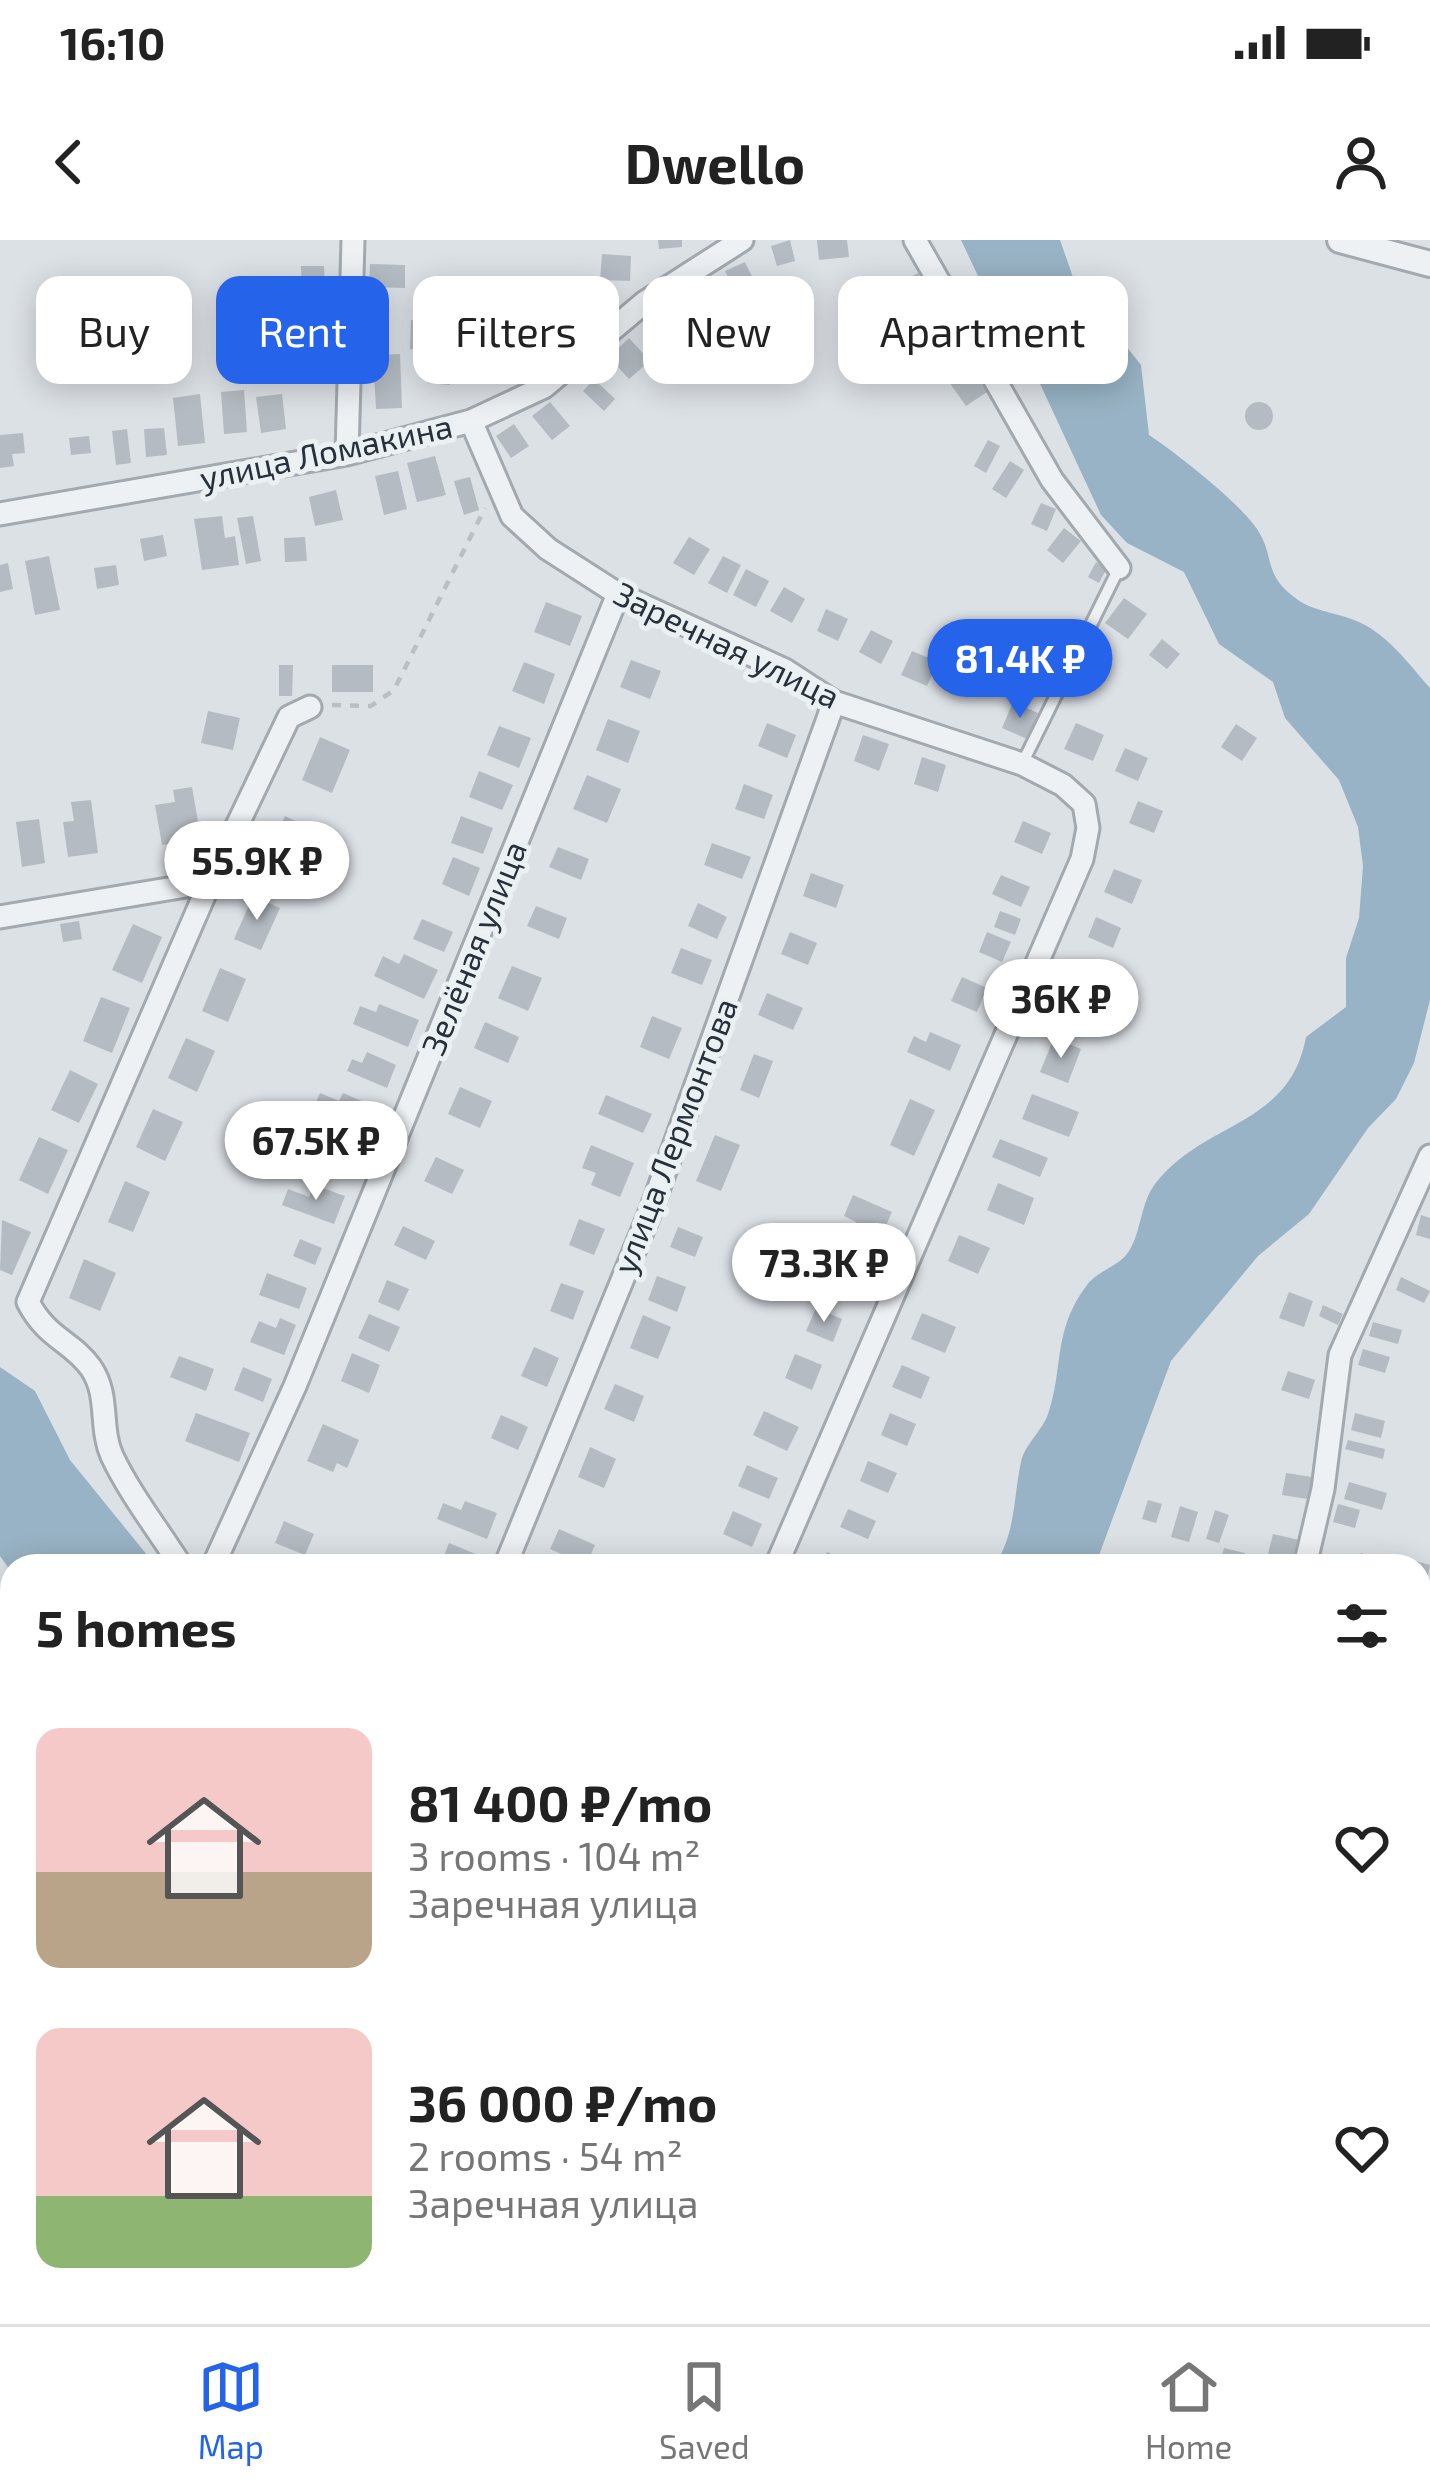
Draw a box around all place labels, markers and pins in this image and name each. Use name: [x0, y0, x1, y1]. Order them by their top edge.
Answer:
pin: 81.4K ₽: [909, 619, 1131, 721]
pin: 55.9K ₽: [146, 821, 368, 923]
pin: 36K ₽: [977, 959, 1145, 1061]
pin: 67.5K ₽: [205, 1101, 427, 1203]
pin: 73.3K ₽: [713, 1223, 935, 1325]

